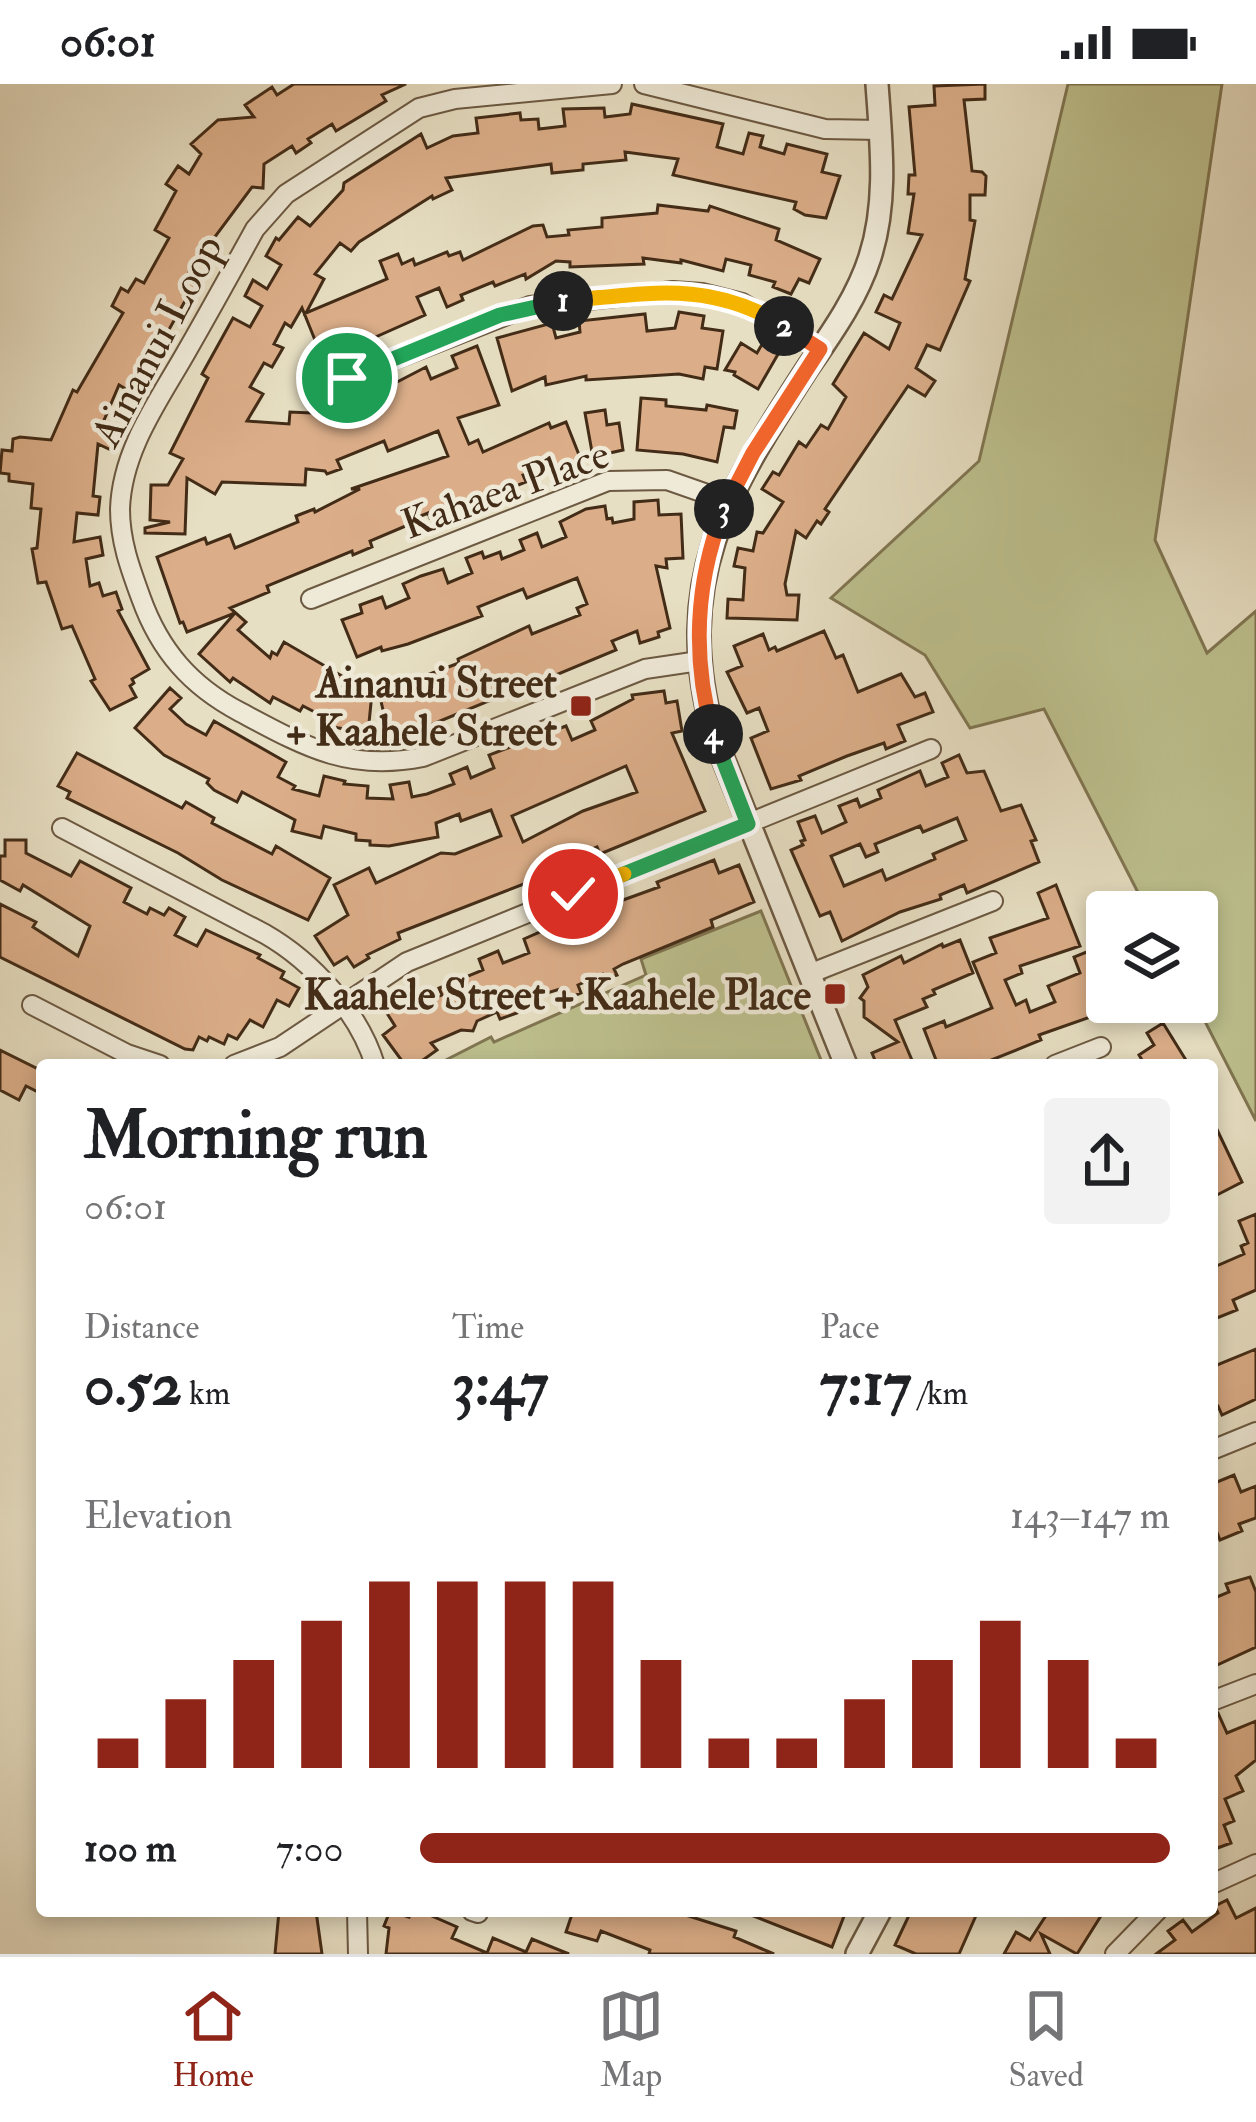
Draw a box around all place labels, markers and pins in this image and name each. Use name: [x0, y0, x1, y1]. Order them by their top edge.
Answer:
pin: 1: [533, 271, 593, 331]
pin: 2: [754, 296, 814, 356]
pin: [296, 327, 398, 429]
pin: 3: [694, 479, 754, 539]
place label: Ainanui Street + Kaahele Street: [286, 658, 557, 758]
marker: Ainanui Street + Kaahele Street: [568, 693, 594, 719]
pin: 4: [683, 704, 743, 764]
pin: [522, 843, 624, 945]
place label: Kaahele Street + Kaahele Place: [304, 970, 811, 1022]
marker: Kaahele Street + Kaahele Place: [822, 981, 848, 1007]

